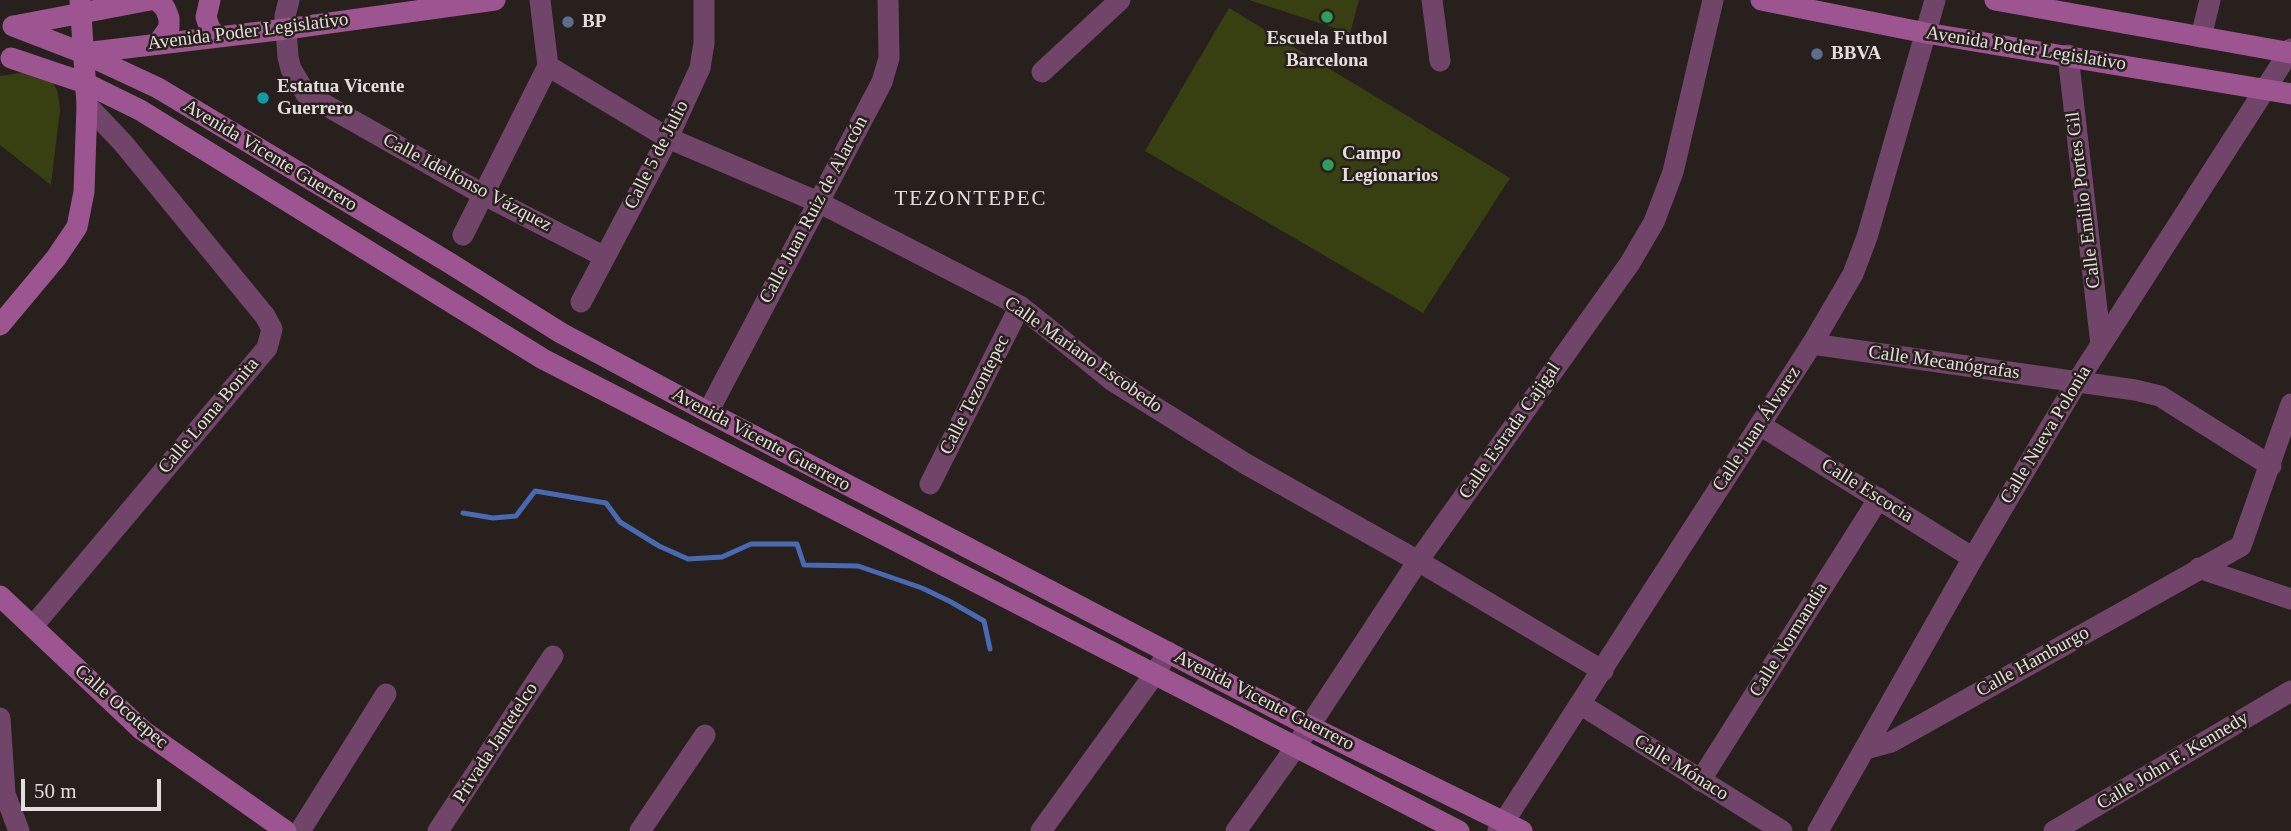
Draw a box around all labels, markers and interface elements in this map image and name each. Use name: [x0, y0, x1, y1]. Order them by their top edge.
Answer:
street label: Avenida Poder Legislativo: [146, 8, 350, 56]
marker: Escuela Futbol Barcelona: [1319, 9, 1335, 25]
place label: BP: [582, 11, 606, 33]
marker: BP: [560, 14, 576, 30]
street label: Avenida Poder Legislativo: [1924, 22, 2128, 76]
place label: Escuela Futbol Barcelona: [1267, 28, 1387, 72]
place label: BBVA: [1831, 43, 1881, 65]
marker: BBVA: [1809, 46, 1825, 62]
place label: Estatua Vicente Guerrero: [277, 76, 405, 120]
marker: Estatua Vicente Guerrero: [255, 90, 271, 106]
street label: Avenida Vicente Guerrero: [179, 95, 361, 217]
street label: Calle 5 de Julio: [620, 97, 694, 213]
street label: Calle Emilio Portes Gil: [2062, 110, 2106, 290]
street label: Calle Juan Ruiz de Alarcón: [755, 112, 873, 308]
street label: Calle Idelfonso Vázquez: [379, 129, 555, 237]
place label: Campo Legionarios: [1342, 143, 1438, 187]
marker: Campo Legionarios: [1320, 157, 1336, 173]
district label: TEZONTEPEC: [896, 186, 1046, 212]
street label: Calle Mariano Escobedo: [1000, 292, 1166, 418]
street label: Calle Tezontepec: [935, 331, 1015, 459]
street label: Calle Mecanógrafas: [1867, 341, 2021, 385]
street label: Calle Loma Bonita: [154, 353, 264, 479]
street label: Calle Estrada Cajigal: [1454, 358, 1566, 504]
street label: Calle Juan Álvarez: [1708, 362, 1806, 496]
street label: Calle Nueva Polonia: [1996, 362, 2096, 508]
street label: Avenida Vicente Guerrero: [668, 383, 854, 497]
street label: Calle Escocia: [1817, 454, 1917, 528]
street label: Calle Normandia: [1745, 579, 1833, 701]
street label: Calle Hamburgo: [1972, 622, 2094, 702]
street label: Avenida Vicente Guerrero: [1170, 646, 1358, 756]
street label: Calle Ocotepec: [70, 660, 172, 754]
street label: Privada Jantetelco: [449, 679, 543, 807]
street label: Calle John F. Kennedy: [2093, 707, 2253, 815]
street label: Calle Mónaco: [1630, 730, 1732, 806]
scale bar: [24, 764, 164, 808]
text: 50 m: [34, 779, 77, 803]

